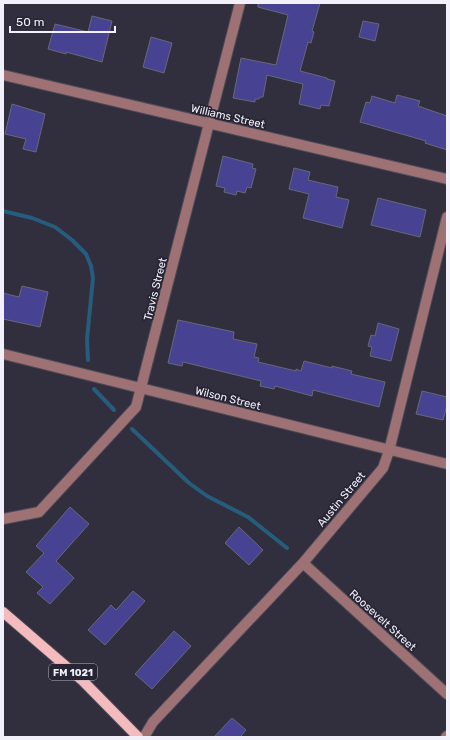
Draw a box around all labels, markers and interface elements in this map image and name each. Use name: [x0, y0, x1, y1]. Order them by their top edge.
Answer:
scale bar: [10, 8, 115, 34]
text: 50 m: [16, 15, 44, 29]
street label: Williams Street: [190, 102, 267, 131]
street label: Travis Street: [141, 256, 170, 322]
street label: Wilson Street: [194, 384, 263, 413]
street label: Austin Street: [315, 469, 369, 529]
street label: Roosevelt Street: [347, 587, 419, 654]
road number: FM 1021: [49, 664, 97, 680]

